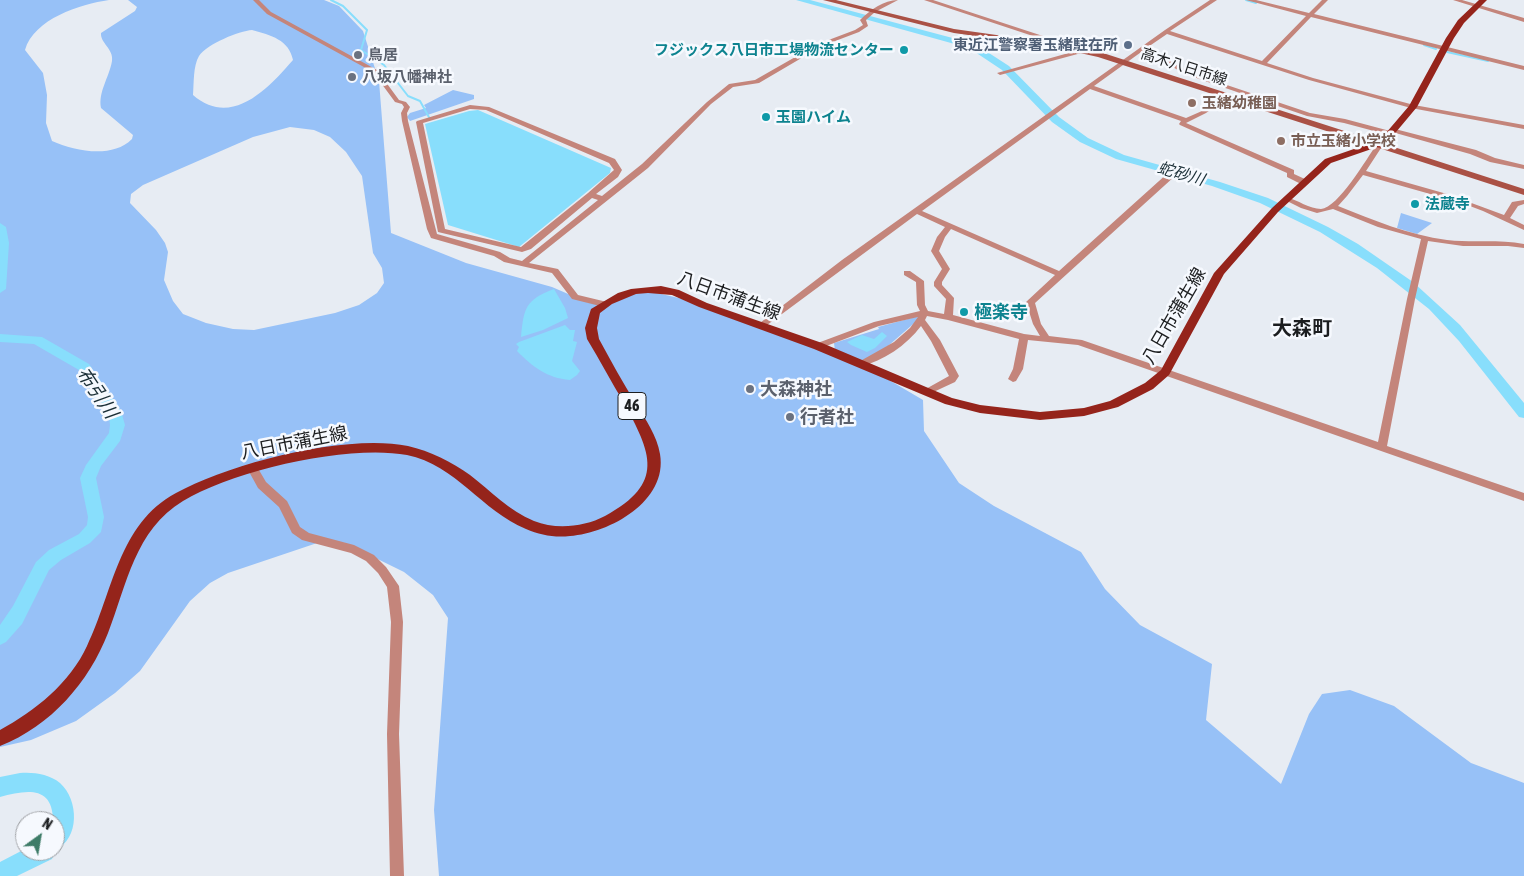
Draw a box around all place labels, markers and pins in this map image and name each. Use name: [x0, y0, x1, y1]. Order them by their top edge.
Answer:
place label: 東近江警察署玉緒駐在所: [953, 36, 1118, 54]
marker: 東近江警察署玉緒駐在所: [1122, 39, 1134, 51]
place label: フジックス八日市工場物流センター: [654, 41, 894, 59]
marker: フジックス八日市工場物流センター: [898, 44, 910, 56]
place label: 鳥居: [368, 46, 398, 64]
marker: 鳥居: [352, 49, 364, 61]
place label: 八坂八幡神社: [362, 68, 452, 86]
marker: 八坂八幡神社: [346, 71, 358, 83]
place label: 玉緒幼稚園: [1202, 94, 1277, 112]
marker: 玉緒幼稚園: [1186, 97, 1198, 109]
place label: 玉園ハイム: [776, 108, 851, 126]
marker: 玉園ハイム: [760, 111, 772, 123]
place label: 市立玉緒小学校: [1291, 132, 1396, 150]
marker: 市立玉緒小学校: [1275, 135, 1287, 147]
place label: 法蔵寺: [1425, 195, 1470, 213]
marker: 法蔵寺: [1409, 198, 1421, 210]
place label: 極楽寺: [974, 301, 1028, 323]
marker: 極楽寺: [958, 306, 970, 318]
place label: 大森神社: [760, 378, 832, 400]
marker: 大森神社: [744, 383, 756, 395]
place label: 行者社: [800, 406, 854, 428]
marker: 行者社: [784, 411, 796, 423]

